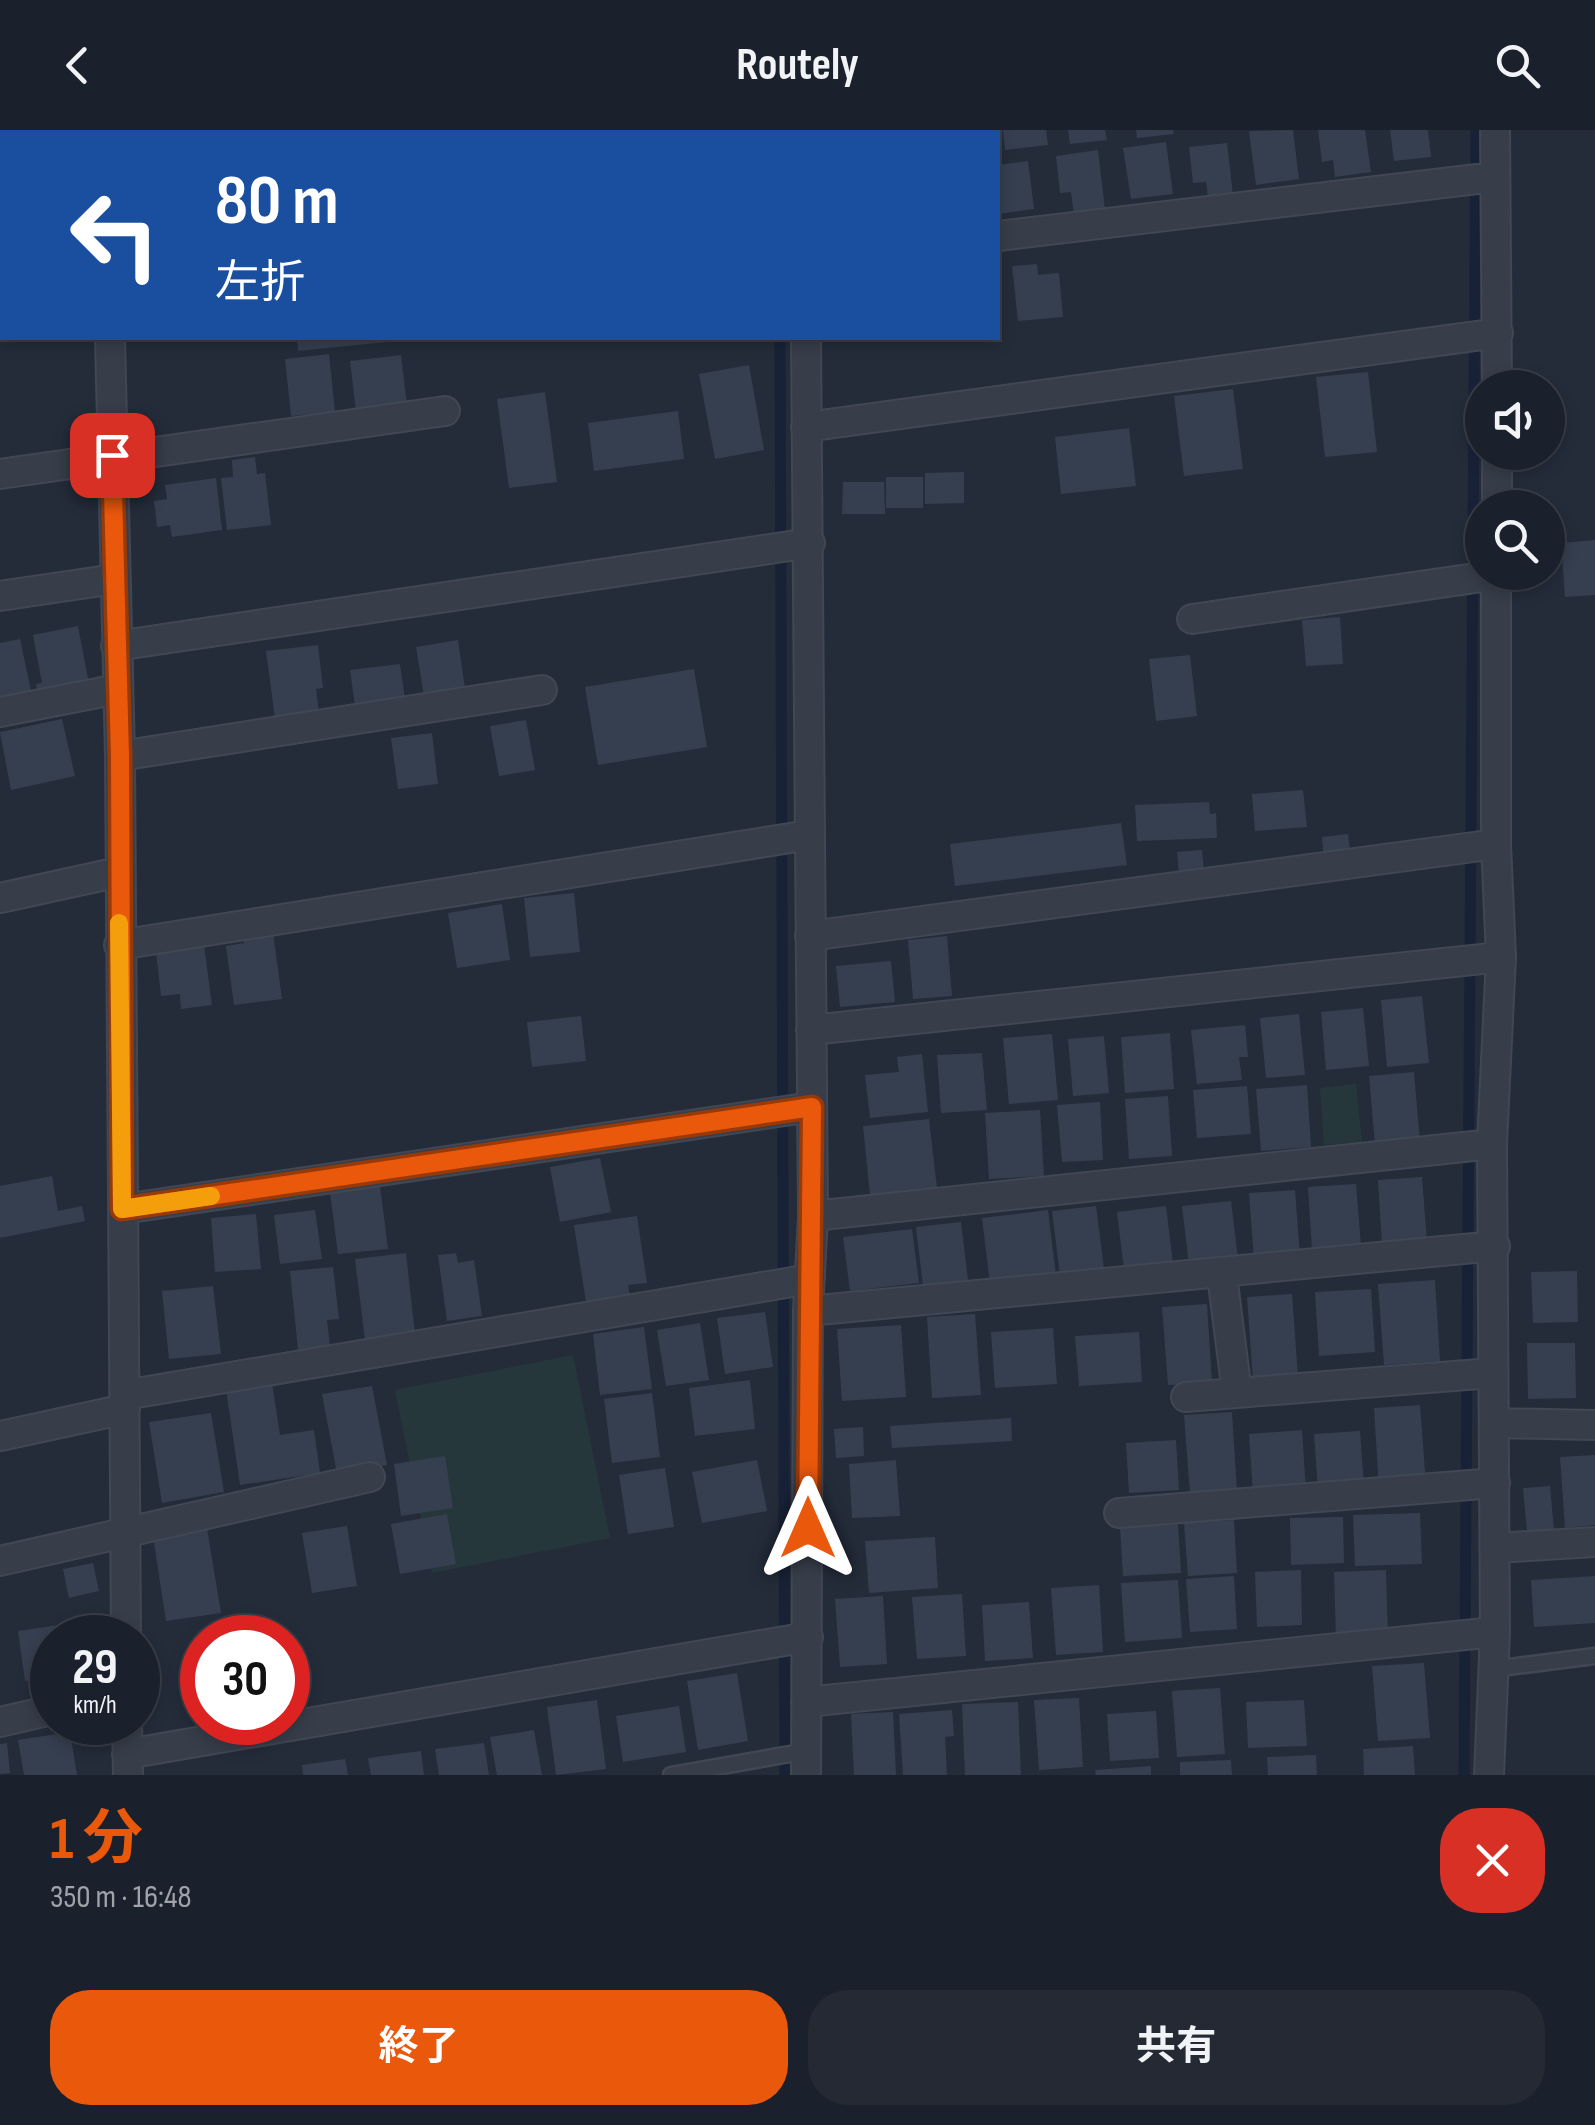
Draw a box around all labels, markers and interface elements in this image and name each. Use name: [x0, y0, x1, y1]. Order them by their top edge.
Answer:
icon: back: [50, 38, 105, 93]
text: Routely: [736, 38, 859, 93]
icon: search: [1490, 38, 1545, 93]
text: 80 m: [215, 160, 339, 244]
icon: left: [50, 170, 180, 300]
text: 左折: [215, 256, 305, 311]
map controls: [1465, 370, 1565, 590]
button: sound: [1465, 370, 1565, 470]
pin: [70, 413, 155, 498]
icon: arrive: [85, 428, 140, 483]
button: search: [1465, 490, 1565, 590]
position arrow: [756, 1476, 860, 1580]
speed limit sign: 30: [180, 1615, 310, 1745]
text: 29: [72, 1638, 118, 1698]
text: km/h: [73, 1690, 117, 1721]
text: 1 分: [50, 1804, 143, 1876]
button: close: [1440, 1808, 1545, 1913]
text: 350 m · 16:48: [50, 1878, 191, 1917]
button: 終了: [50, 1990, 788, 2105]
button: 共有: [808, 1990, 1545, 2105]

